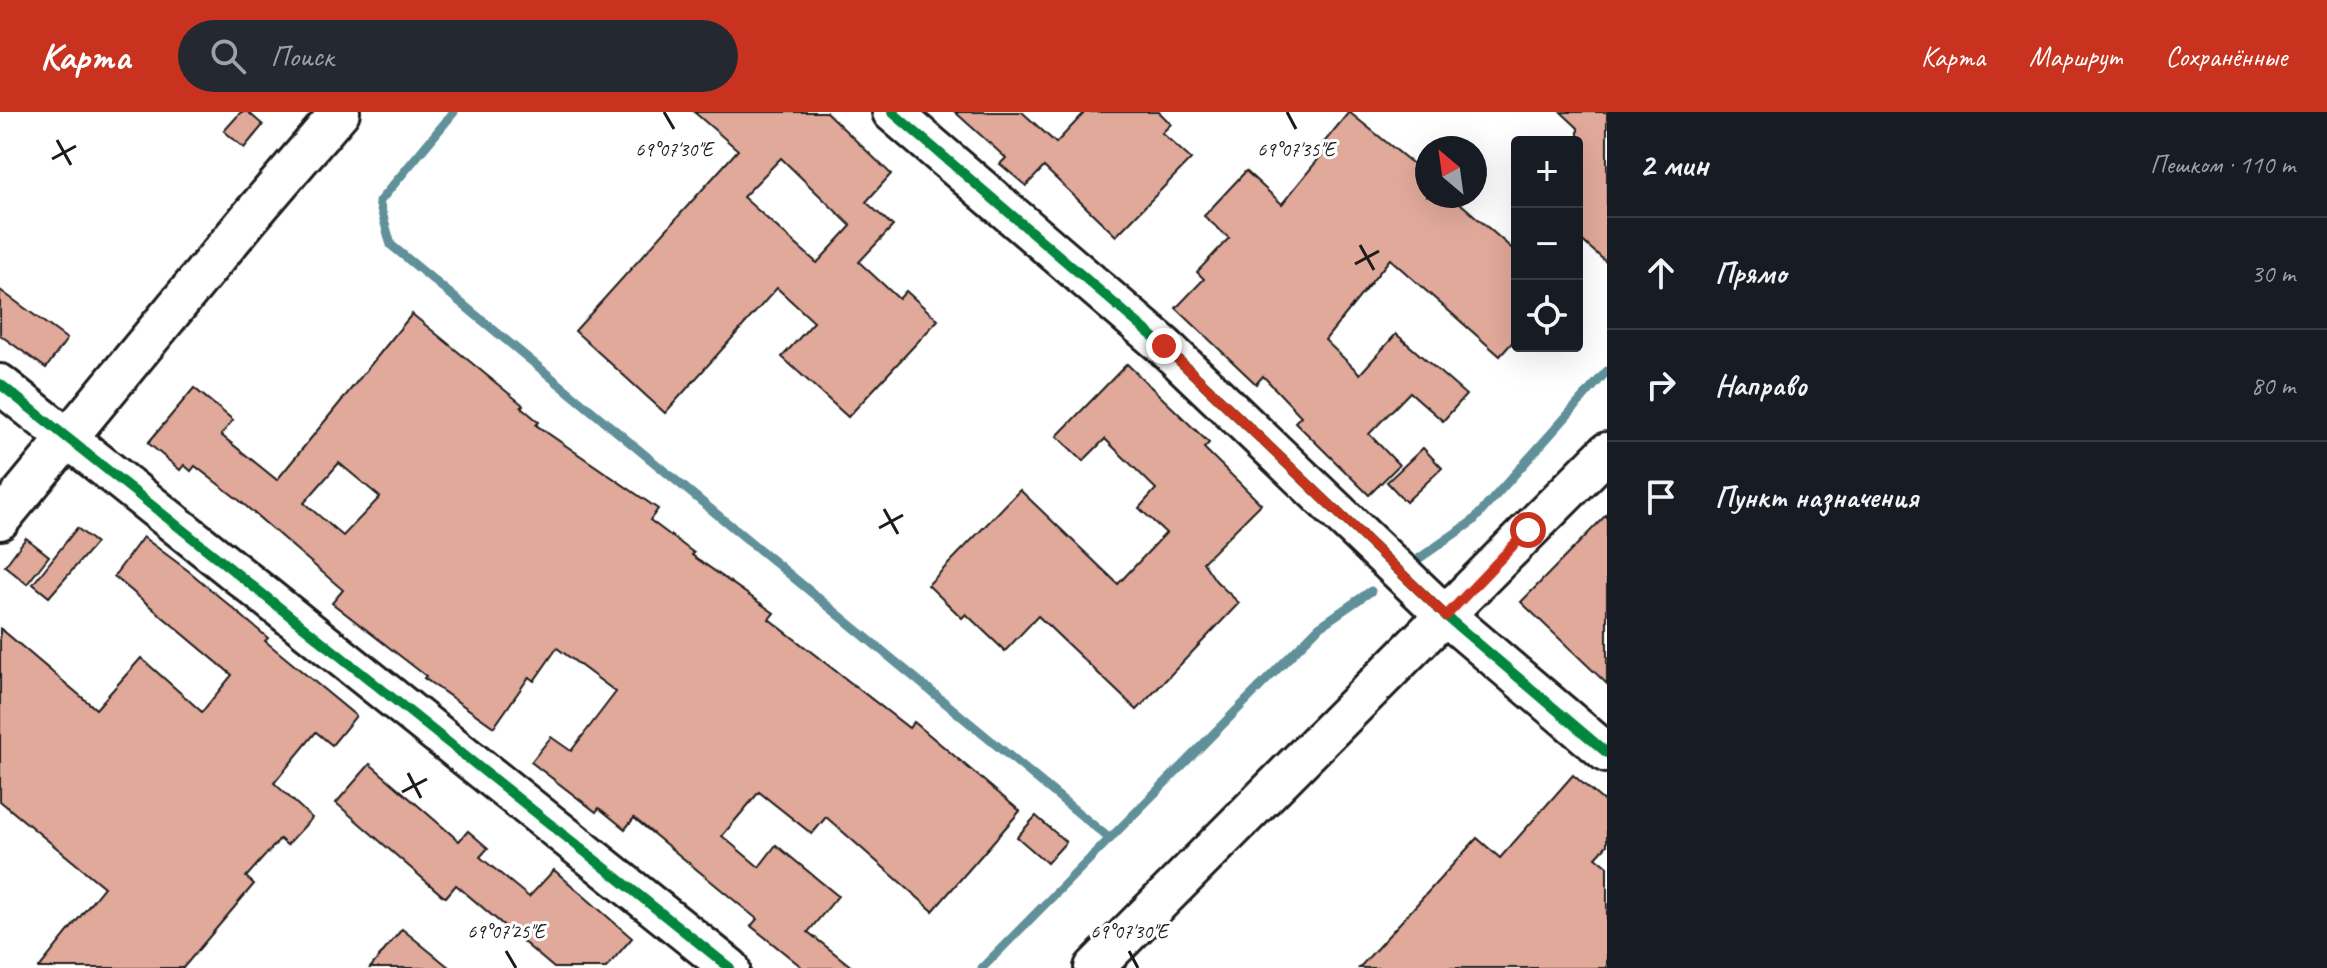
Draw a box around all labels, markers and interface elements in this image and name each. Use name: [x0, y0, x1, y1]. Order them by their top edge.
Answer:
search box: [178, 20, 738, 92]
text: Карта: [40, 33, 130, 80]
icon: search: [206, 34, 250, 78]
text: Поиск: [270, 37, 334, 75]
text: Карта: [1921, 39, 1985, 74]
text: Маршрут: [2029, 39, 2121, 74]
text: Сохранённые: [2165, 39, 2287, 74]
north arrow: [1415, 136, 1487, 208]
map controls: [1511, 136, 1583, 352]
button: +: [1511, 136, 1583, 208]
text: 69°07'30"E: [635, 137, 715, 162]
text: 69°07'35"E: [1257, 137, 1337, 162]
text: 2 мин: [1639, 143, 1708, 186]
text: Пешком · 110 m: [2150, 148, 2295, 181]
button: −: [1511, 208, 1583, 280]
icon: ahead: [1639, 251, 1683, 295]
text: Прямо: [1715, 254, 1786, 292]
text: 30 m: [2251, 257, 2295, 290]
button: locate: [1511, 280, 1583, 352]
route end: [1146, 328, 1182, 364]
icon: right: [1639, 363, 1683, 407]
text: Направо: [1715, 366, 1807, 404]
text: 80 m: [2251, 369, 2295, 402]
icon: arrive: [1639, 475, 1683, 519]
text: Пункт назначения: [1715, 478, 1918, 516]
route start: [1510, 512, 1546, 548]
text: 69°07'25"E: [467, 919, 547, 944]
text: 69°07'30"E: [1090, 919, 1170, 944]

